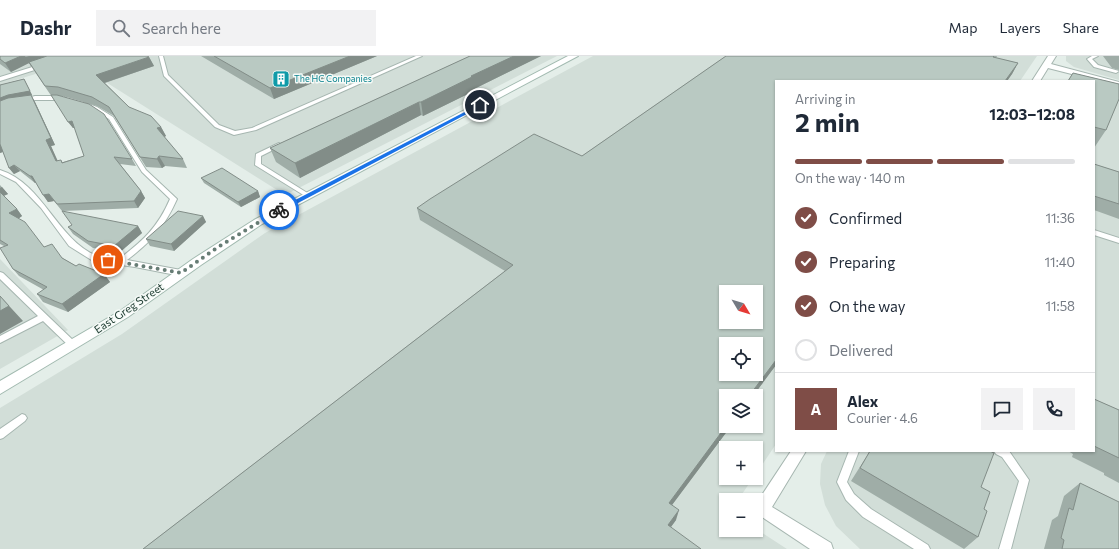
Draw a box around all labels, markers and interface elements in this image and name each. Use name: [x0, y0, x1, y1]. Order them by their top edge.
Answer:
search box: [96, 10, 376, 46]
text: Dashr: [20, 16, 72, 39]
icon: search: [110, 17, 132, 39]
text: Search here: [142, 19, 221, 37]
text: Map: [949, 19, 977, 36]
text: Layers: [999, 19, 1041, 36]
text: Share: [1063, 19, 1099, 36]
building icon: The HC Companies: [271, 69, 291, 89]
place label: The HC Companies: [294, 73, 372, 84]
pin: [463, 88, 497, 122]
text: Arriving in: [795, 91, 855, 107]
icon: home: [469, 94, 491, 116]
text: 12:03–12:08: [989, 105, 1075, 123]
text: 2 min: [795, 106, 860, 137]
text: On the way · 140 m: [795, 170, 905, 186]
courier: [259, 190, 299, 230]
icon: bike: [268, 199, 290, 221]
icon: check: [795, 207, 817, 229]
text: Confirmed: [829, 209, 902, 227]
text: 11:36: [1046, 210, 1075, 226]
pin: [91, 243, 125, 277]
icon: bag: [97, 249, 119, 271]
icon: check: [795, 251, 817, 273]
text: Preparing: [829, 253, 895, 271]
text: 11:40: [1045, 254, 1075, 270]
street label: East Greg Street: [91, 279, 166, 336]
north arrow: [719, 285, 763, 329]
map controls: [719, 285, 763, 537]
icon: check: [795, 295, 817, 317]
text: On the way: [829, 297, 906, 315]
text: 11:58: [1045, 298, 1075, 314]
button: locate: [719, 337, 763, 381]
text: Delivered: [829, 341, 893, 359]
button: chat: [981, 388, 1023, 430]
button: phone: [1033, 388, 1075, 430]
button: layers: [719, 389, 763, 433]
text: Alex: [847, 392, 878, 410]
text: A: [811, 400, 821, 418]
text: Courier · 4.6: [847, 410, 918, 426]
button: +: [719, 441, 763, 485]
button: −: [719, 493, 763, 537]

